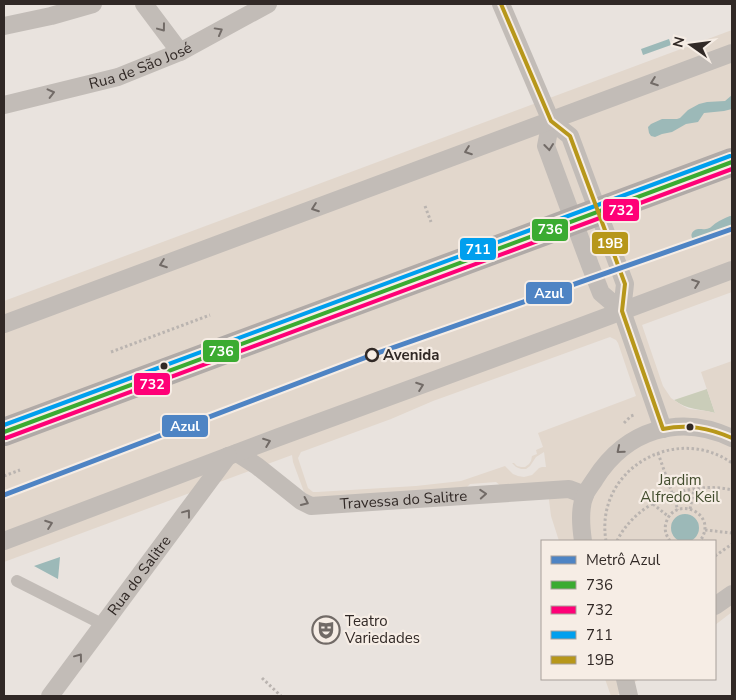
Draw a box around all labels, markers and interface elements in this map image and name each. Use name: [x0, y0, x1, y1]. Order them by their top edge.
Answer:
north arrow: [666, 20, 716, 70]
one-way arrow: [156, 22, 165, 32]
one-way arrow: [214, 27, 223, 37]
text: N: [668, 35, 689, 49]
street label: Rua de São José: [87, 37, 195, 94]
one-way arrow: [650, 76, 659, 86]
one-way arrow: [47, 88, 56, 99]
one-way arrow: [543, 143, 554, 151]
one-way arrow: [464, 145, 472, 155]
line badge: 732: [602, 198, 640, 222]
text: 732: [608, 201, 634, 220]
one-way arrow: [312, 202, 320, 212]
line badge: 736: [531, 218, 569, 242]
text: 736: [537, 220, 563, 239]
line badge: 19B: [591, 231, 629, 255]
text: 19B: [597, 234, 623, 253]
line badge: 711: [459, 237, 497, 261]
text: 711: [465, 240, 491, 259]
one-way arrow: [159, 258, 168, 269]
one-way arrow: [691, 279, 700, 289]
line badge: Azul: [525, 281, 573, 305]
text: Azul: [534, 284, 564, 303]
line badge: 736: [202, 339, 240, 363]
text: 736: [208, 342, 234, 361]
place label: Avenida: [383, 345, 439, 365]
marker: Avenida: [365, 348, 379, 362]
unlabelled marker: [159, 361, 169, 371]
line badge: 732: [133, 372, 171, 396]
text: 732: [139, 375, 165, 394]
one-way arrow: [415, 382, 423, 392]
line badge: Azul: [161, 414, 209, 438]
text: Azul: [170, 417, 200, 436]
unlabelled marker: [685, 422, 695, 432]
one-way arrow: [262, 438, 271, 448]
one-way arrow: [617, 445, 626, 453]
park label: Jardim Alfredo Keil: [640, 470, 720, 507]
street label: Travessa do Salitre: [339, 486, 468, 514]
one-way arrow: [480, 489, 488, 500]
one-way arrow: [300, 495, 309, 506]
one-way arrow: [181, 509, 190, 519]
one-way arrow: [45, 520, 53, 530]
street label: Rua do Salitre: [103, 531, 176, 620]
legend: [541, 540, 716, 680]
text: Metrô Azul: [586, 550, 661, 570]
text: 736: [586, 575, 613, 595]
text: 732: [586, 600, 613, 620]
place label: Teatro Variedades: [344, 611, 420, 648]
theatre icon: Teatro Variedades: [311, 615, 341, 645]
text: 711: [586, 625, 613, 645]
text: 19B: [586, 650, 614, 670]
one-way arrow: [74, 654, 82, 663]

